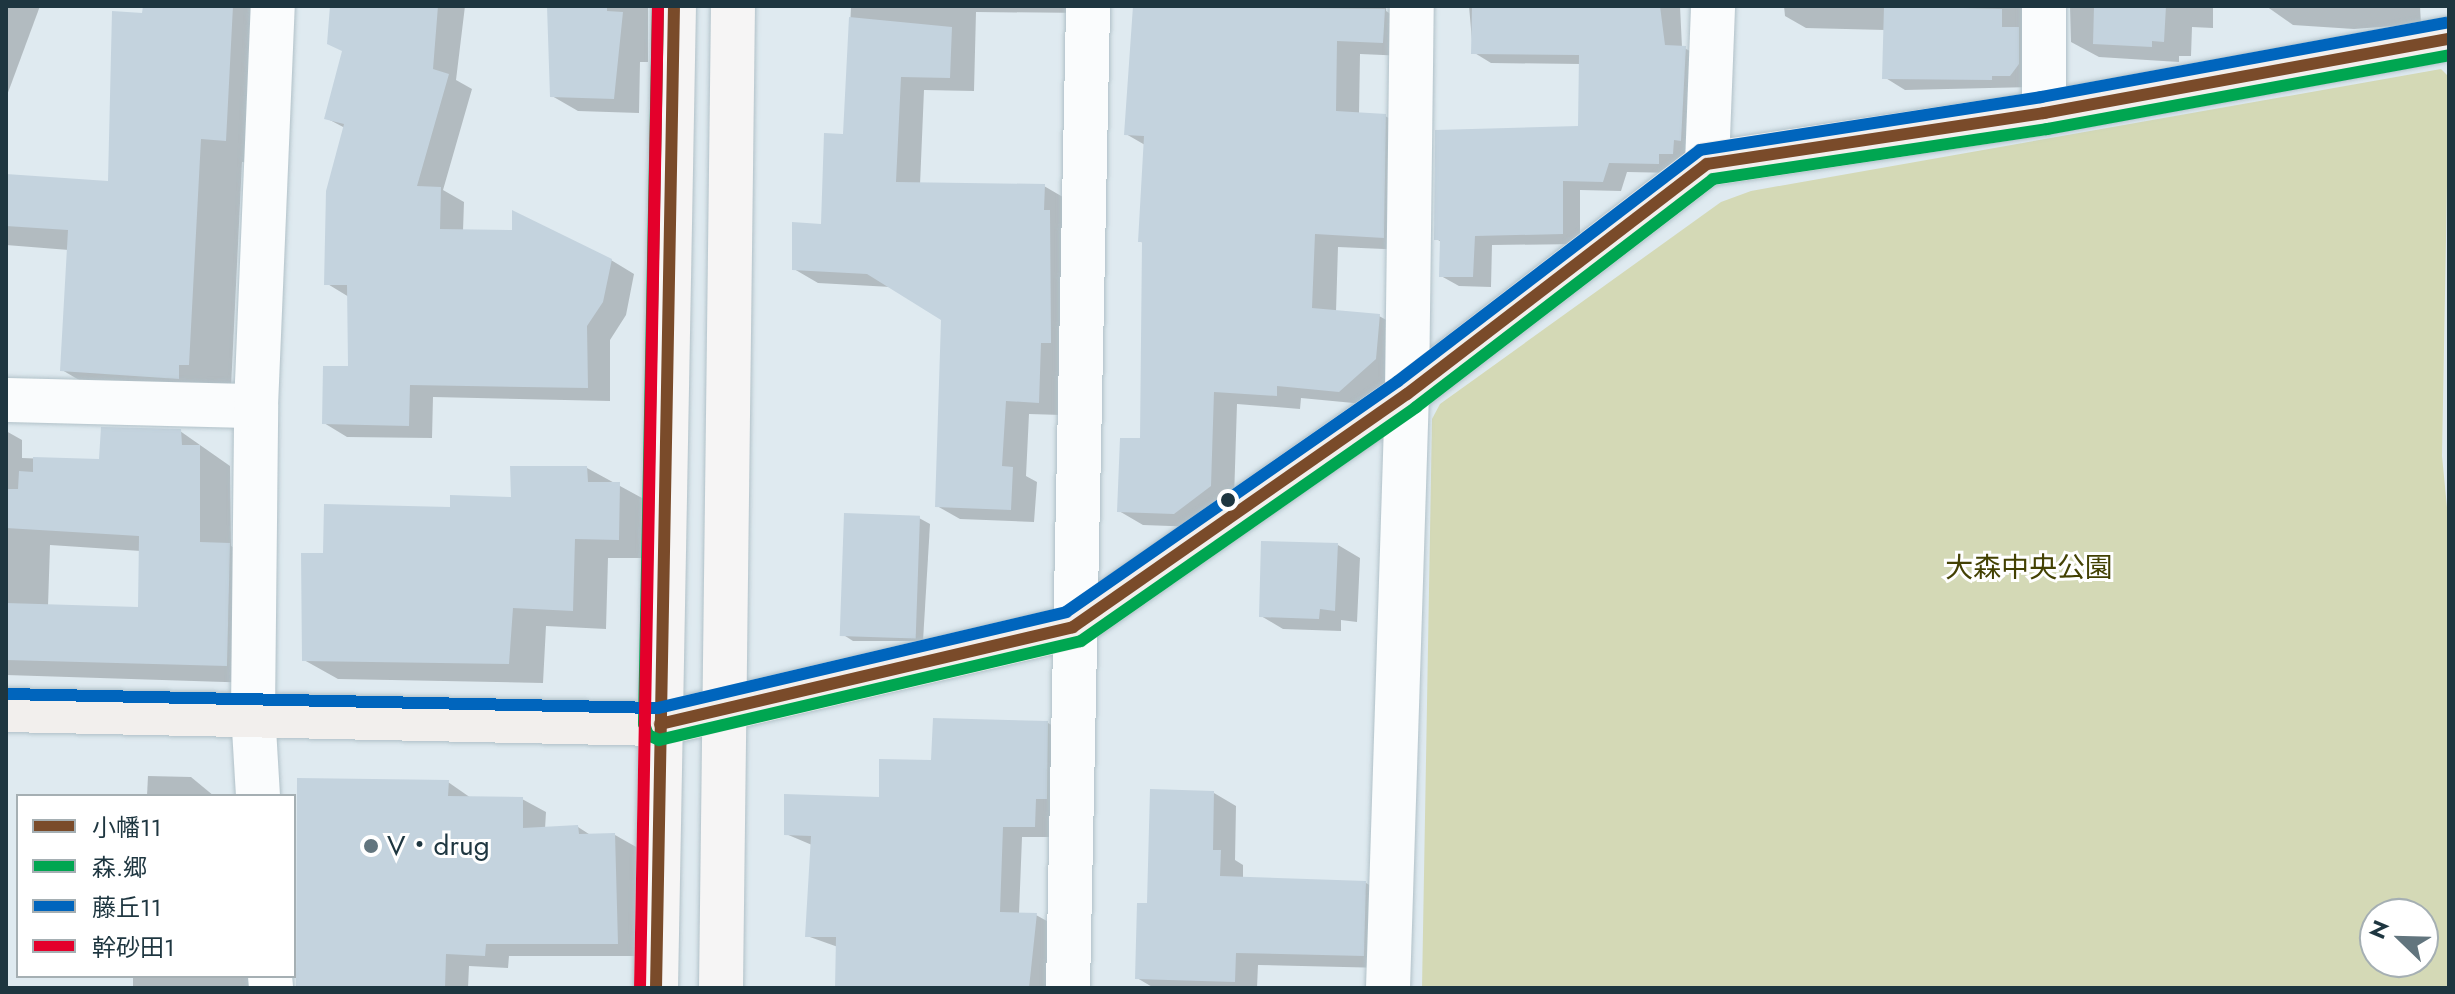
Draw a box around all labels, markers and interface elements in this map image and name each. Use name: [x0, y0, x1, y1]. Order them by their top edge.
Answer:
unlabelled marker: [1220, 492, 1236, 508]
park label: 大森中央公園: [1945, 551, 2113, 585]
legend: [16, 794, 296, 978]
text: 小幡11: [92, 810, 162, 845]
place label: V・drug: [387, 829, 490, 863]
marker: V・drug: [362, 837, 380, 855]
text: 森.郷: [92, 850, 147, 885]
text: 藤丘11: [92, 890, 162, 925]
north arrow: [2359, 898, 2439, 978]
text: N: [2361, 915, 2397, 944]
text: 幹砂田1: [92, 930, 175, 965]

